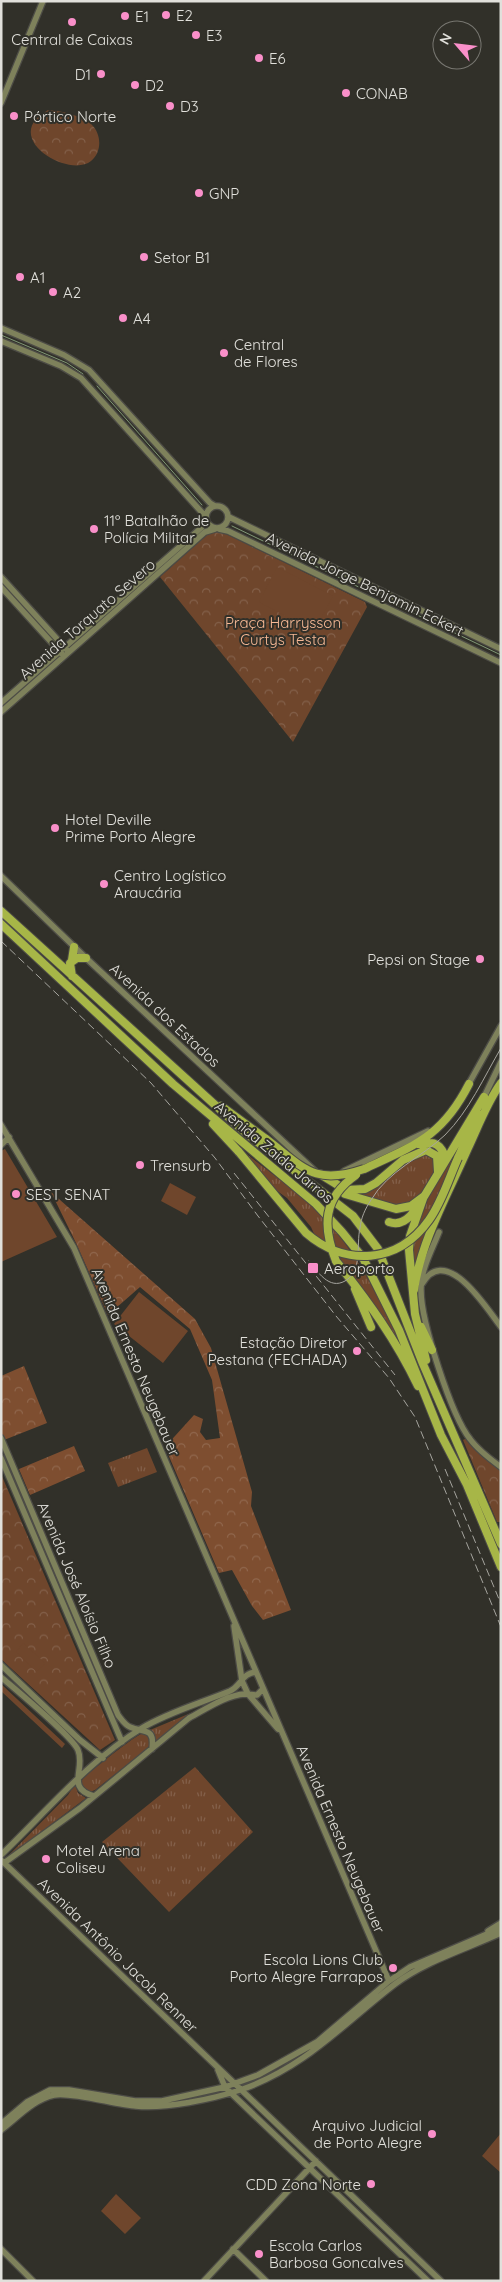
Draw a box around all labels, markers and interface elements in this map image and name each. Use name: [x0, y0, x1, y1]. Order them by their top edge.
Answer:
place label: E2: [176, 6, 193, 25]
place label: E1: [135, 7, 149, 26]
marker: E2: [160, 9, 172, 21]
marker: E1: [119, 10, 131, 22]
marker: Central de Caixas: [66, 16, 78, 28]
north arrow: [432, 20, 482, 70]
place label: E3: [206, 26, 223, 45]
marker: E3: [190, 29, 202, 41]
place label: Central de Caixas: [11, 30, 133, 49]
text: N: [435, 30, 456, 48]
place label: E6: [269, 49, 286, 68]
marker: E6: [253, 52, 265, 64]
place label: D1: [75, 65, 91, 84]
marker: D1: [95, 68, 107, 80]
place label: D2: [145, 76, 164, 95]
marker: D2: [129, 79, 141, 91]
place label: CONAB: [356, 84, 408, 103]
marker: CONAB: [340, 87, 352, 99]
place label: D3: [180, 97, 199, 116]
marker: D3: [164, 100, 176, 112]
place label: Pórtico Norte: [24, 107, 116, 126]
marker: Pórtico Norte: [8, 110, 20, 122]
place label: GNP: [209, 184, 239, 203]
marker: GNP: [193, 187, 205, 199]
place label: Setor B1: [154, 248, 210, 267]
marker: Setor B1: [138, 251, 150, 263]
place label: A1: [30, 268, 45, 287]
marker: A1: [14, 271, 26, 283]
place label: A2: [63, 283, 81, 302]
marker: A2: [47, 286, 59, 298]
place label: A4: [133, 309, 151, 328]
marker: A4: [117, 312, 129, 324]
place label: Central de Flores: [234, 335, 297, 371]
marker: Central de Flores: [218, 347, 230, 359]
place label: 11º Batalhão de Polícia Militar: [104, 511, 209, 547]
marker: 11º Batalhão de Polícia Militar: [88, 523, 100, 535]
street label: Avenida Jorge Benjamin Eckert: [263, 528, 467, 640]
street label: Avenida Torquato Severo: [15, 555, 159, 683]
park label: Praça Harrysson Curtys Testa: [225, 613, 341, 649]
place label: Hotel Deville Prime Porto Alegre: [65, 810, 196, 846]
marker: Hotel Deville Prime Porto Alegre: [49, 822, 61, 834]
place label: Centro Logístico Araucária: [114, 866, 226, 902]
marker: Centro Logístico Araucária: [98, 878, 110, 890]
place label: Pepsi on Stage: [367, 950, 470, 969]
marker: Pepsi on Stage: [474, 953, 486, 965]
street label: Avenida dos Estados: [106, 959, 224, 1071]
street label: Avenida Zaida Jarros: [211, 1097, 337, 1207]
place label: Trensurb: [150, 1156, 211, 1175]
marker: Trensurb: [134, 1159, 146, 1171]
place label: SEST SENAT: [26, 1185, 110, 1204]
marker: SEST SENAT: [10, 1188, 22, 1200]
place label: Aeroporto: [324, 1259, 395, 1278]
marker: Aeroporto: [306, 1261, 320, 1275]
street label: Avenida Ernesto Neugebauer: [88, 1265, 184, 1459]
place label: Estação Diretor Pestana (FECHADA): [208, 1333, 347, 1369]
marker: Estação Diretor Pestana (FECHADA): [351, 1345, 363, 1357]
street label: Avenida José Aloísio Filho: [33, 1499, 121, 1671]
street label: Avenida Ernesto Neugebauer: [293, 1742, 389, 1936]
place label: Motel Arena Coliseu: [56, 1841, 140, 1877]
marker: Motel Arena Coliseu: [40, 1853, 52, 1865]
street label: Avenida Antônio Jacob Renner: [34, 1873, 202, 2037]
place label: Escola Lions Club Porto Alegre Farrapos: [230, 1950, 383, 1986]
marker: Escola Lions Club Porto Alegre Farrapos: [387, 1962, 399, 1974]
place label: Arquivo Judicial de Porto Alegre: [312, 2116, 422, 2152]
marker: Arquivo Judicial de Porto Alegre: [426, 2128, 438, 2140]
place label: CDD Zona Norte: [246, 2175, 361, 2194]
marker: CDD Zona Norte: [365, 2178, 377, 2190]
place label: Escola Carlos Barbosa Goncalves: [269, 2236, 404, 2272]
marker: Escola Carlos Barbosa Goncalves: [253, 2248, 265, 2260]

